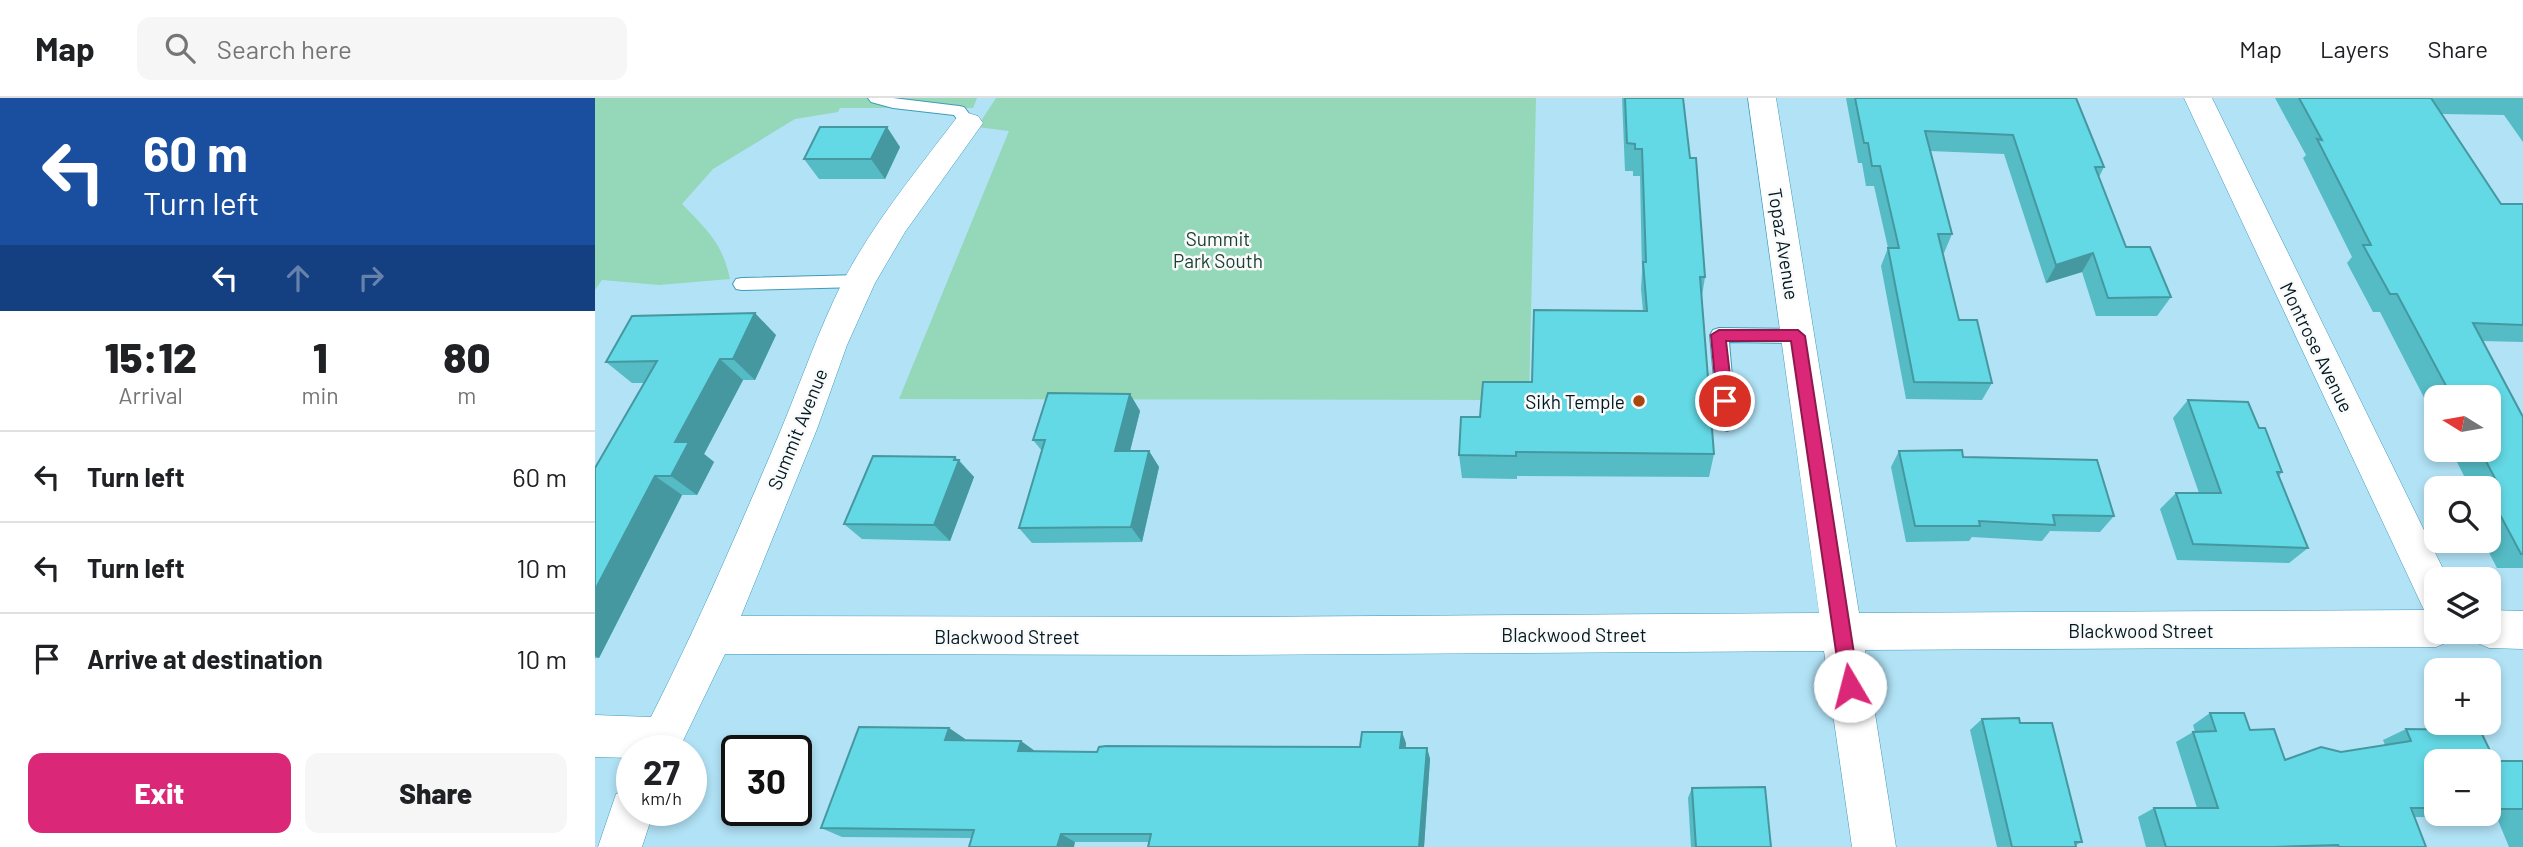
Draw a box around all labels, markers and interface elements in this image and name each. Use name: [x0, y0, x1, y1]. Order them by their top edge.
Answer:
search box: [137, 17, 627, 80]
text: Map: [35, 28, 95, 68]
icon: search: [161, 29, 199, 67]
text: Search here: [217, 33, 352, 64]
text: Map: [2239, 34, 2282, 63]
text: Layers: [2320, 34, 2389, 63]
text: Share: [2427, 34, 2488, 63]
text: 60 m: [143, 123, 248, 182]
icon: left: [28, 126, 119, 217]
text: Turn left: [143, 183, 260, 221]
street label: Topaz Avenue: [1764, 187, 1804, 301]
park label: Summit Park South: [1173, 227, 1263, 272]
icon: left: [206, 259, 244, 297]
icon: ahead: [279, 259, 317, 297]
icon: right: [352, 259, 390, 297]
street label: Montrose Avenue: [2276, 278, 2358, 416]
text: 15:12: [105, 331, 197, 381]
text: 1: [313, 331, 328, 381]
text: 80: [443, 331, 490, 381]
street label: Summit Avenue: [762, 365, 832, 493]
pin: [1695, 371, 1755, 431]
text: Arrival: [119, 381, 183, 409]
text: min: [301, 381, 339, 409]
text: m: [457, 381, 476, 409]
icon: arrive: [1706, 382, 1744, 420]
north arrow: [2424, 385, 2501, 462]
map controls: [2424, 385, 2501, 826]
place label: Sikh Temple: [1525, 390, 1625, 413]
marker: Sikh Temple: [1631, 393, 1647, 409]
icon: left: [28, 458, 66, 496]
text: Turn left: [87, 461, 185, 492]
text: 60 m: [512, 461, 567, 492]
button: search: [2424, 476, 2501, 553]
icon: left: [28, 549, 66, 587]
text: Turn left: [87, 552, 185, 583]
text: 10 m: [517, 552, 567, 583]
button: layers: [2424, 567, 2501, 644]
street label: Blackwood Street: [2068, 619, 2214, 642]
street label: Blackwood Street: [1501, 623, 1647, 646]
street label: Blackwood Street: [934, 625, 1080, 648]
icon: arrive: [28, 640, 66, 678]
text: Arrive at destination: [87, 643, 323, 674]
text: 10 m: [517, 643, 567, 674]
position arrow: [1813, 649, 1887, 723]
button: +: [2424, 658, 2501, 735]
speed limit sign: 30: [721, 735, 812, 826]
button: −: [2424, 749, 2501, 826]
text: 27: [643, 750, 680, 792]
button: Exit: [28, 753, 291, 833]
button: Share: [305, 753, 567, 833]
text: km/h: [641, 787, 682, 809]

